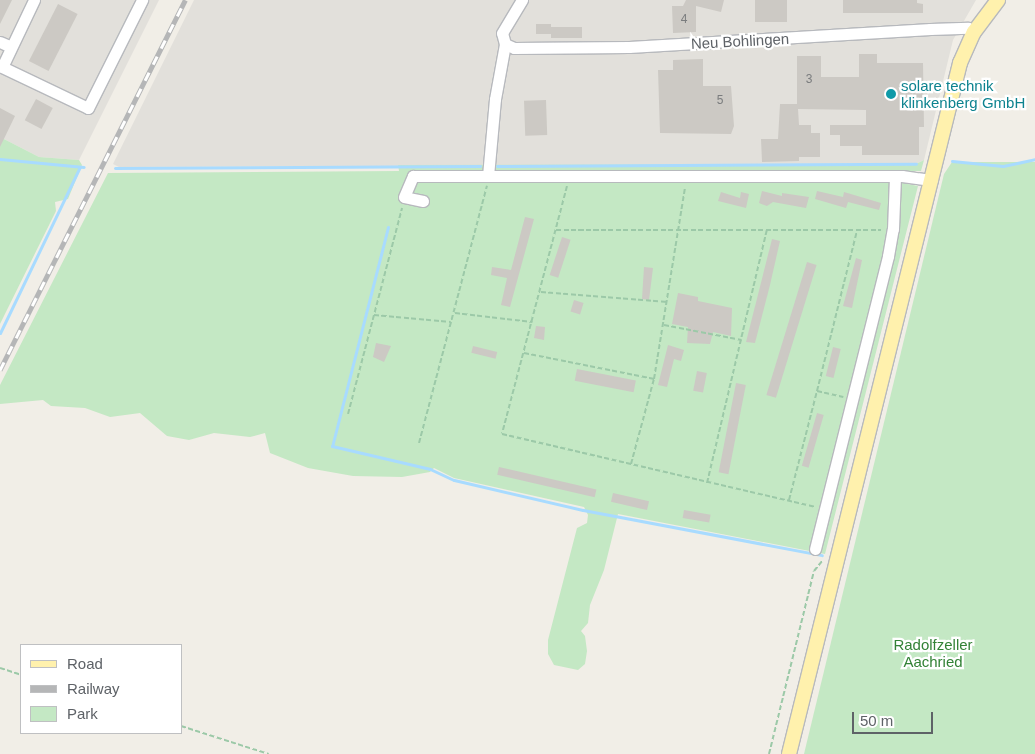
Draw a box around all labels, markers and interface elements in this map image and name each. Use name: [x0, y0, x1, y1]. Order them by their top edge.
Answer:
house number: 4: [681, 13, 687, 27]
street label: Neu Bohlingen: [690, 29, 790, 53]
house number: 3: [806, 73, 812, 87]
place label: solare technik klinkenberg GmbH: [901, 76, 1025, 111]
marker: solare technik klinkenberg GmbH: [885, 88, 897, 100]
house number: 5: [717, 94, 723, 108]
park label: Radolfzeller Aachried: [893, 635, 973, 670]
legend: [20, 644, 182, 734]
text: Road: [67, 655, 103, 672]
text: Railway: [67, 680, 120, 697]
scale bar: [855, 702, 936, 734]
text: Park: [67, 705, 98, 722]
text: 50 m: [860, 712, 893, 729]

